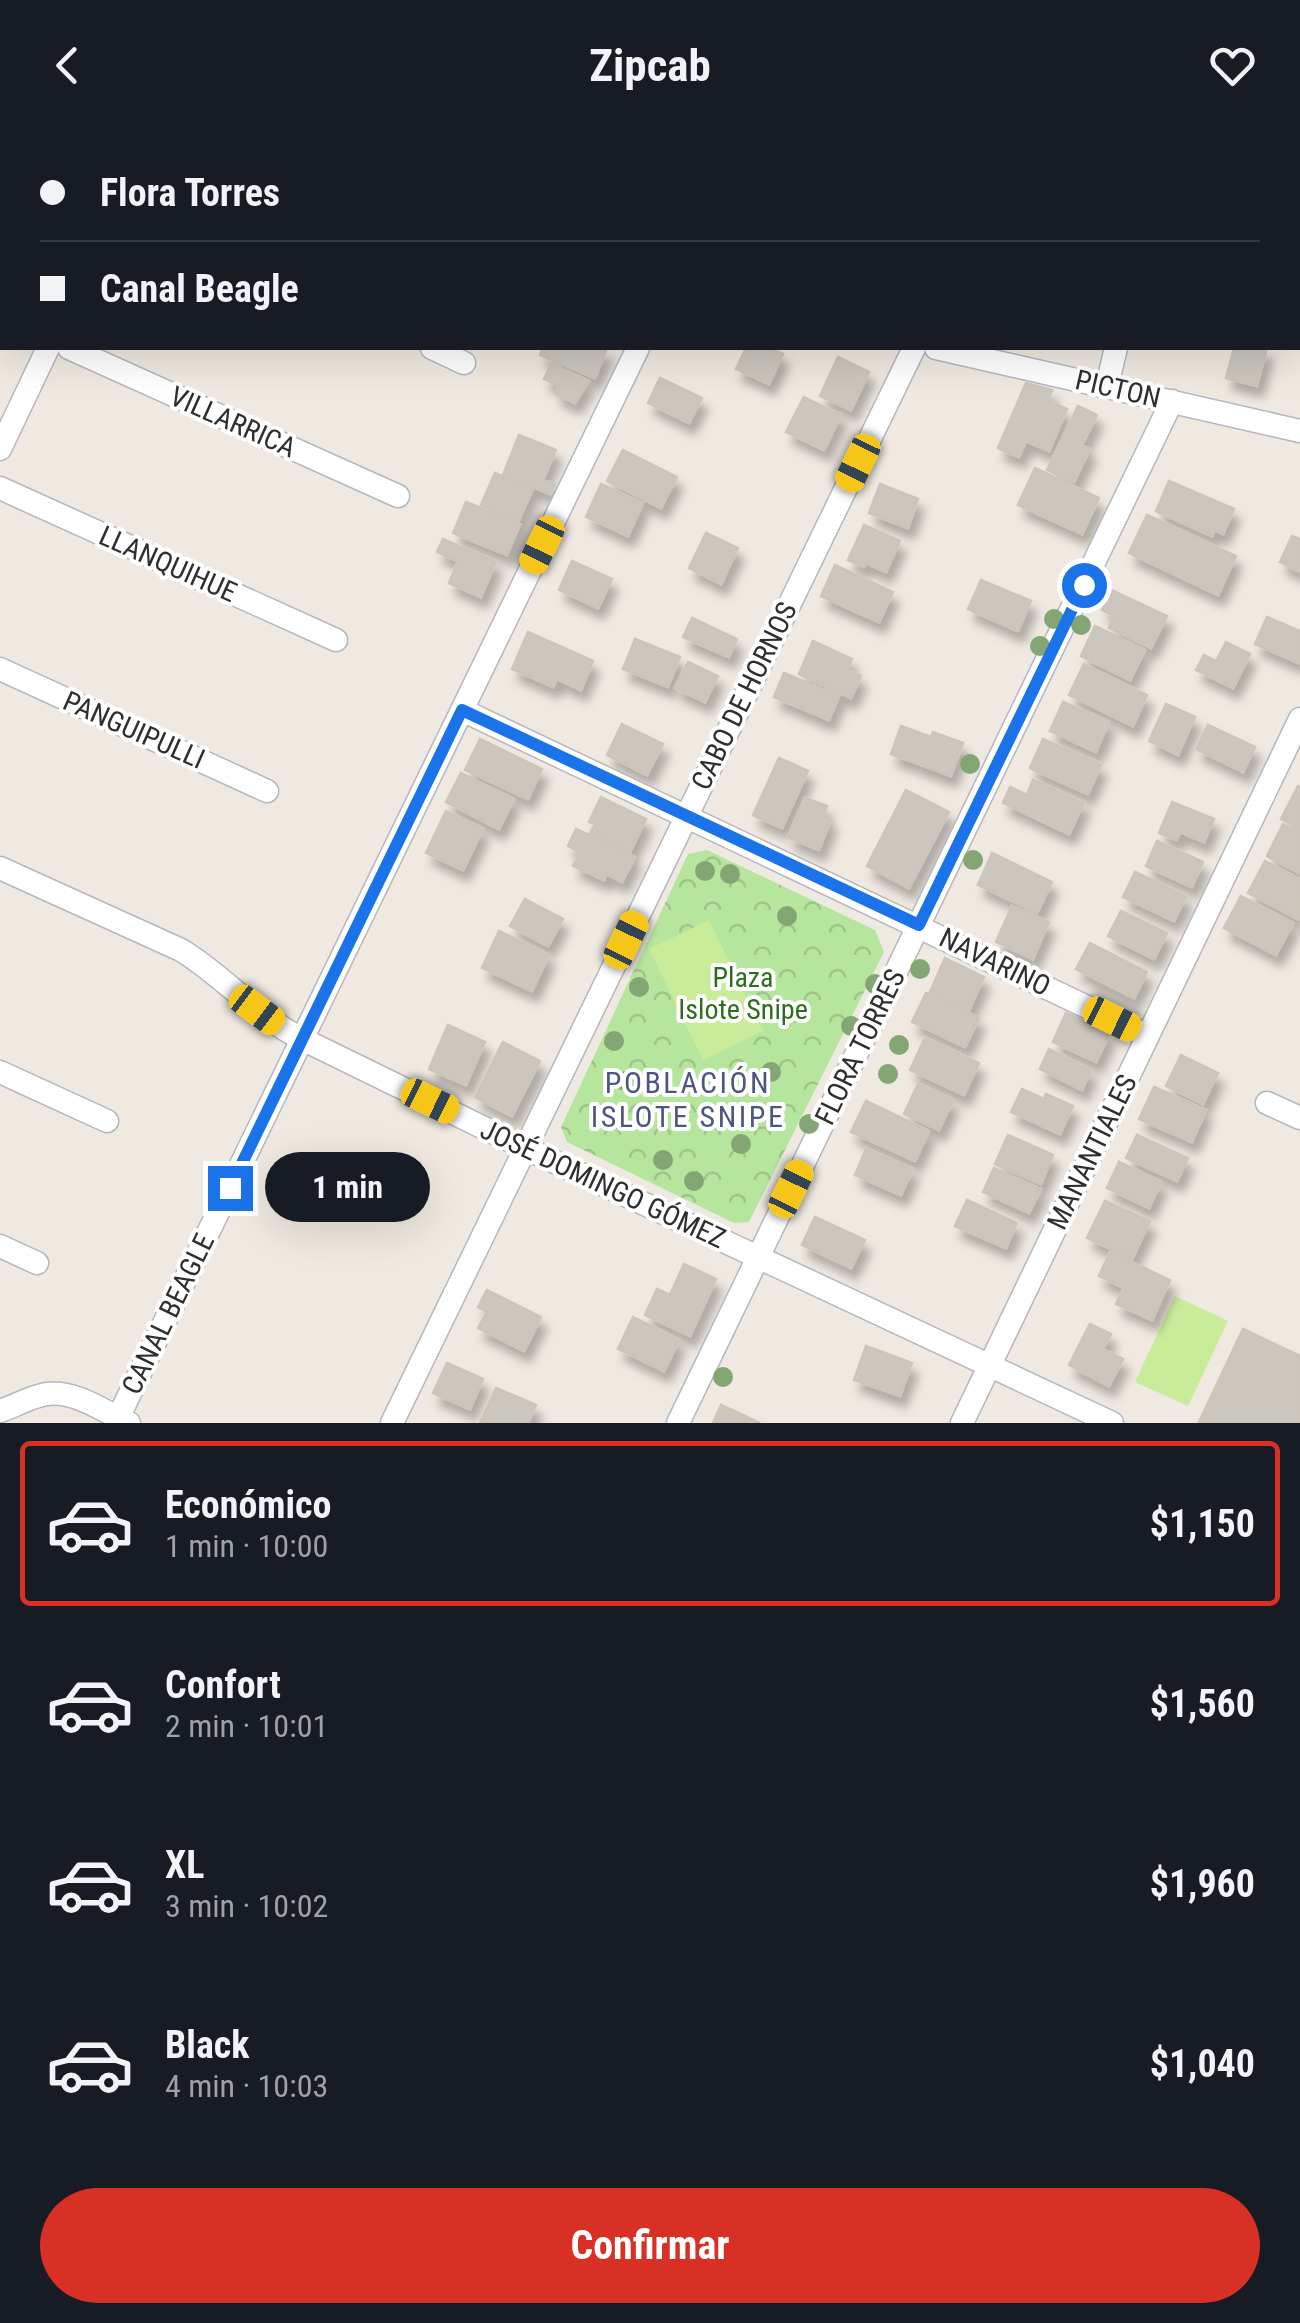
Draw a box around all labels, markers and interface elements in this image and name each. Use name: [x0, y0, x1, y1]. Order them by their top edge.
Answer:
icon: back: [40, 38, 95, 93]
icon: heart: [1205, 38, 1260, 93]
text: Zipcab: [589, 39, 711, 92]
text: Flora Torres: [100, 171, 280, 215]
text: Canal Beagle: [100, 267, 299, 311]
street label: PICTON: [1072, 363, 1164, 415]
street label: VILLARRICA: [165, 380, 301, 464]
car: [831, 429, 885, 497]
car: [515, 511, 569, 579]
street label: LLANQUIHUE: [94, 519, 242, 609]
route start: [1062, 563, 1107, 608]
street label: CABO DE HORNOS: [684, 597, 804, 795]
street label: PANGUIPULLI: [58, 684, 210, 776]
car: [599, 906, 653, 974]
street label: NAVARINO: [934, 921, 1056, 1003]
park label: Plaza Islote Snipe: [678, 961, 808, 1026]
street label: FLORA TORRES: [808, 964, 912, 1130]
car: [224, 980, 290, 1040]
car: [1078, 992, 1146, 1046]
district label: POBLACIÓN ISLOTE SNIPE: [591, 1065, 785, 1134]
street label: MANANTIALES: [1040, 1069, 1144, 1235]
car: [396, 1074, 464, 1128]
street label: JOSÉ DOMINGO GÓMEZ: [475, 1113, 731, 1255]
callout: 1 min: [265, 1153, 430, 1223]
car: [764, 1155, 818, 1223]
route end: [208, 1166, 253, 1211]
text: 1 min: [312, 1168, 383, 1206]
street label: CANAL BEAGLE: [115, 1228, 221, 1400]
icon: car: [45, 1479, 135, 1569]
text: Económico: [165, 1483, 331, 1527]
text: $1,150: [1150, 1502, 1255, 1546]
text: 1 min · 10:00: [165, 1527, 328, 1565]
icon: car: [45, 1659, 135, 1749]
text: Confort: [165, 1663, 281, 1707]
text: $1,560: [1150, 1682, 1255, 1726]
text: 2 min · 10:01: [165, 1707, 328, 1745]
icon: car: [45, 1839, 135, 1929]
text: XL: [165, 1843, 204, 1887]
text: $1,960: [1150, 1862, 1255, 1906]
text: 3 min · 10:02: [165, 1887, 328, 1925]
icon: car: [45, 2019, 135, 2109]
text: Black: [165, 2023, 249, 2067]
text: $1,040: [1150, 2042, 1255, 2086]
text: 4 min · 10:03: [165, 2067, 328, 2105]
button: Confirmar: [40, 2188, 1260, 2303]

